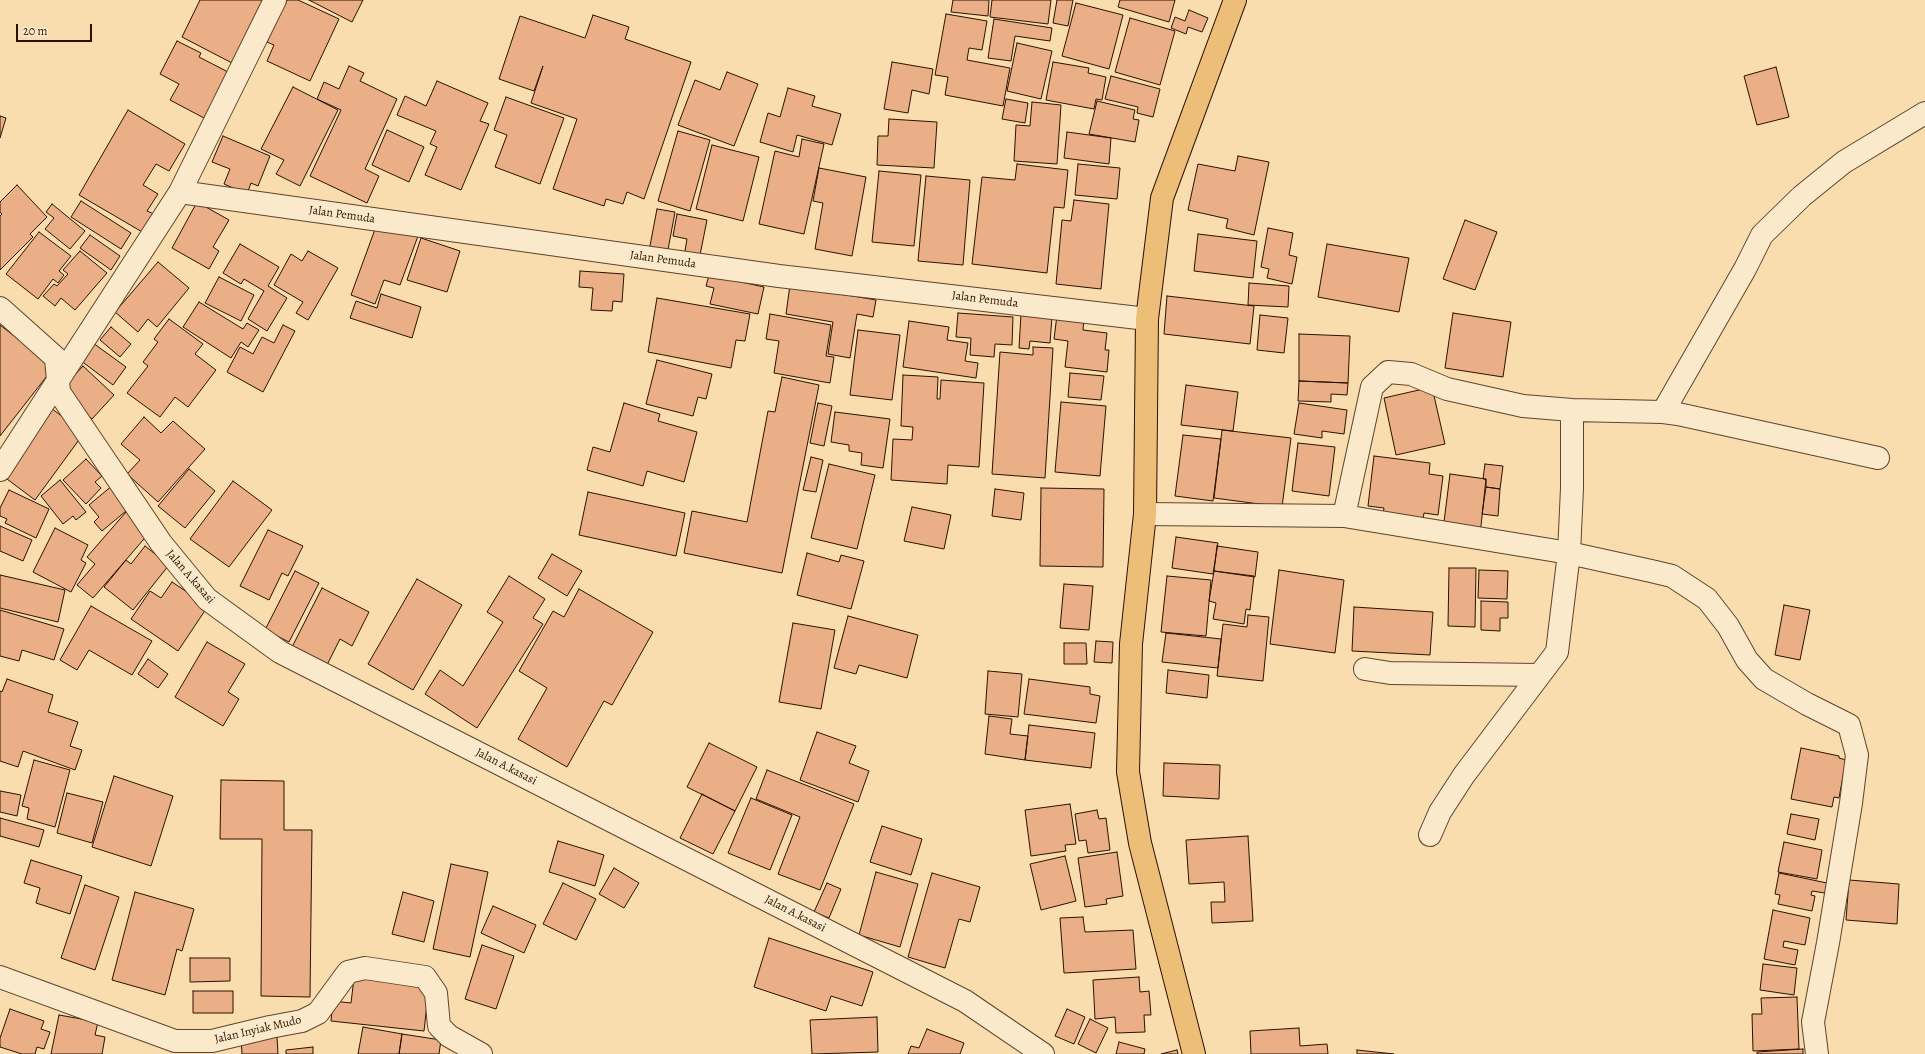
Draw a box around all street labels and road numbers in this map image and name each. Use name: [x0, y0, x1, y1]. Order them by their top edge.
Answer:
street label: Jalan Pemuda: [308, 203, 376, 227]
street label: Jalan Pemuda: [629, 248, 697, 272]
street label: Jalan Pemuda: [951, 289, 1019, 311]
street label: Jalan A.kasasi: [163, 547, 217, 607]
street label: Jalan A.kasasi: [473, 745, 539, 789]
street label: Jalan A.kasasi: [762, 892, 828, 936]
street label: Jalan Inyiak Mudo: [213, 1013, 303, 1047]

